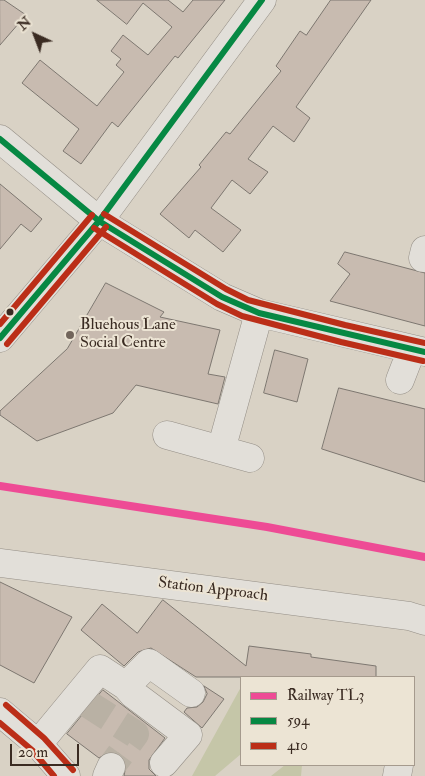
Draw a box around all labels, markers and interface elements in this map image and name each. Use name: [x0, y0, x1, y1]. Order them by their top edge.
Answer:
north arrow: [10, 10, 60, 60]
text: N: [14, 13, 35, 34]
unlabelled marker: [5, 307, 15, 317]
place label: Bluehous Lane Social Centre: [80, 316, 176, 354]
marker: Bluehous Lane Social Centre: [64, 329, 76, 341]
street label: Station Approach: [157, 574, 269, 606]
legend: [240, 676, 415, 766]
text: Railway TL3: [287, 686, 364, 705]
text: 594: [287, 711, 309, 730]
scale bar: [12, 734, 81, 766]
text: 410: [287, 736, 308, 755]
text: 20 m: [18, 743, 48, 762]

